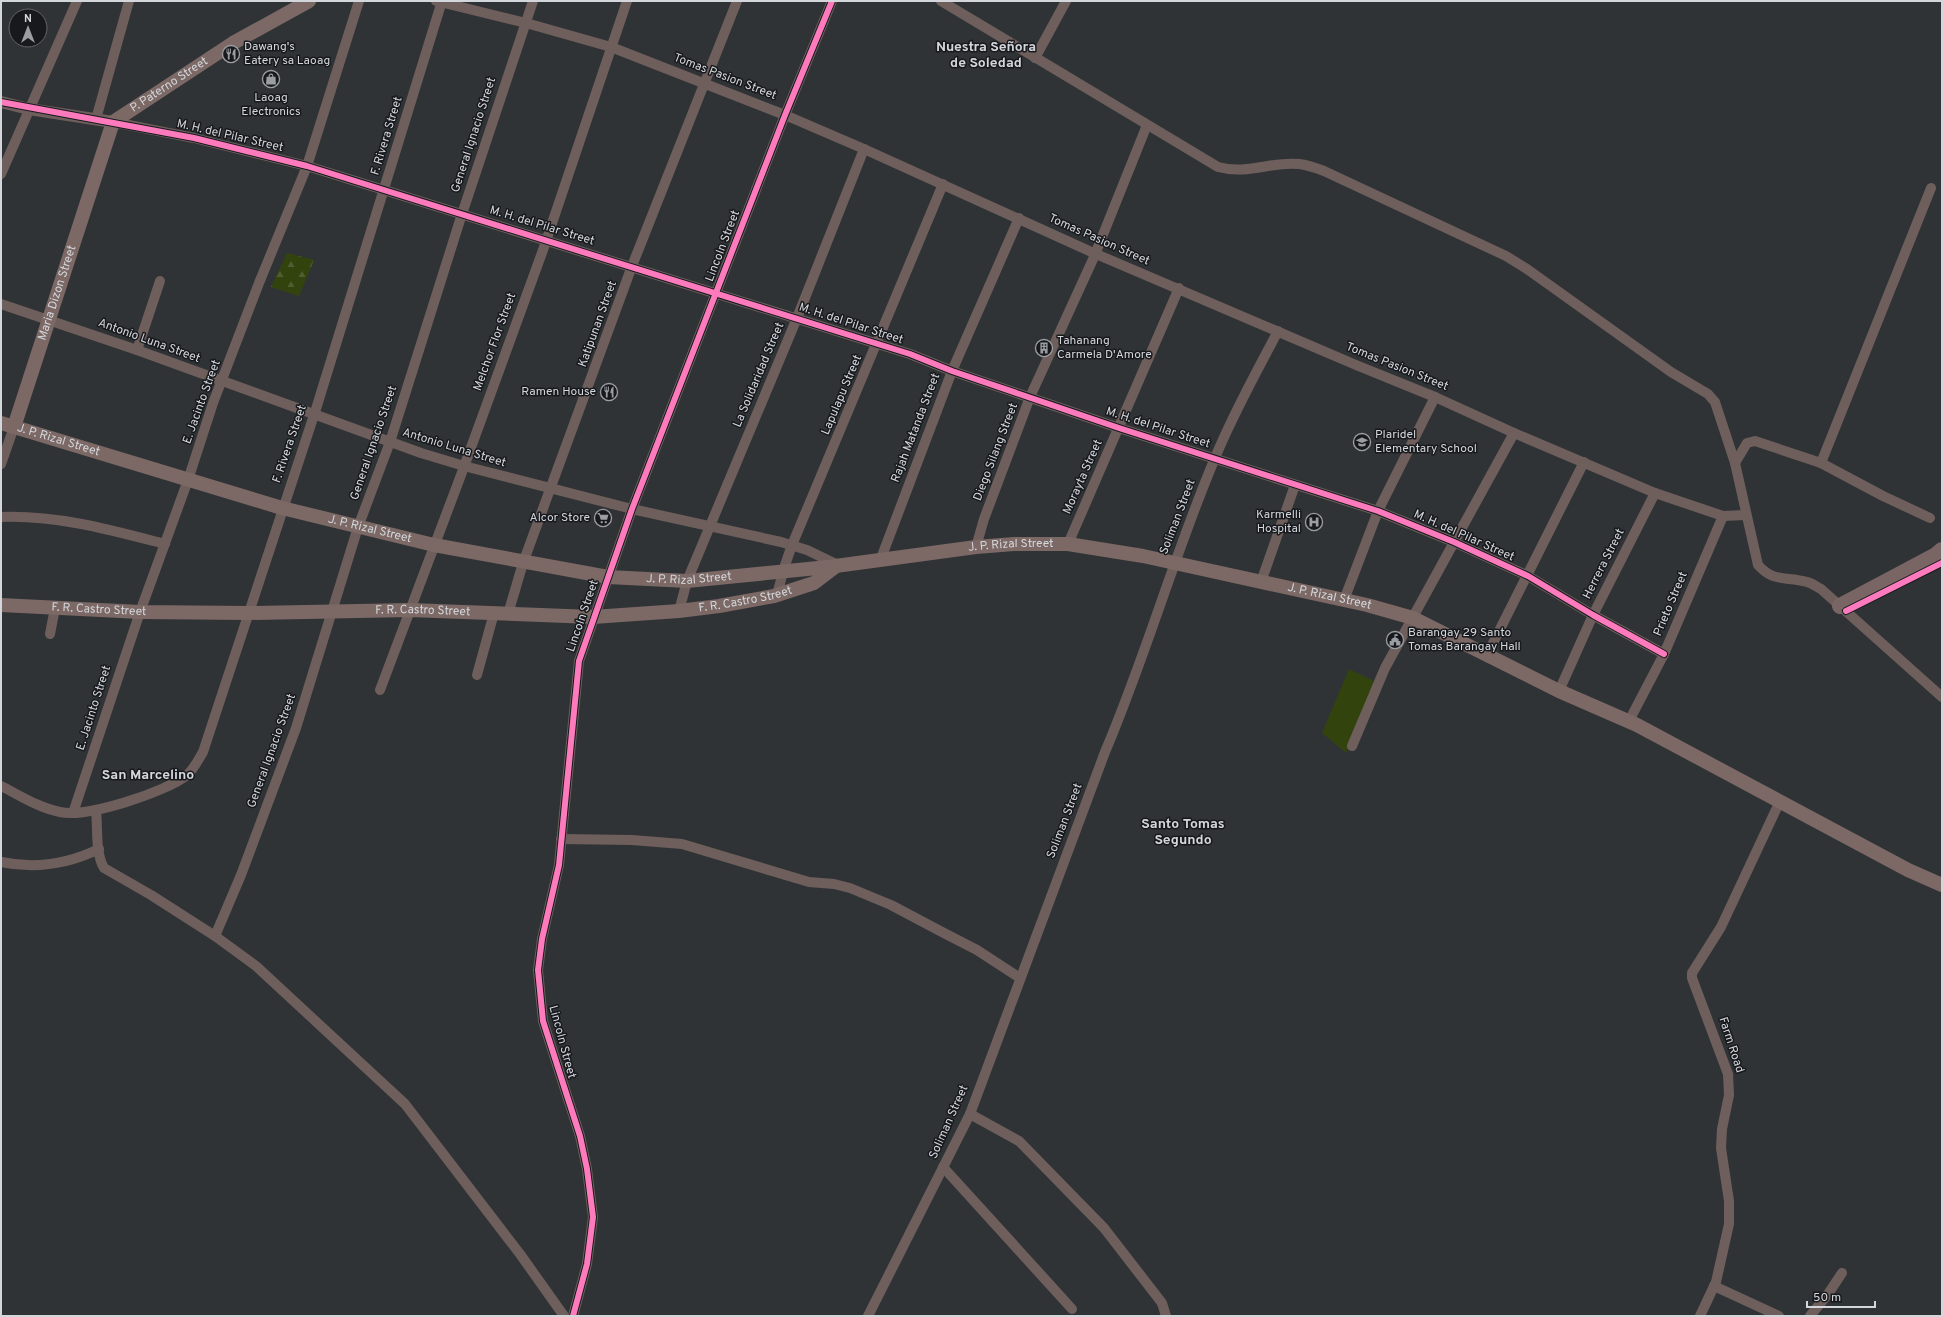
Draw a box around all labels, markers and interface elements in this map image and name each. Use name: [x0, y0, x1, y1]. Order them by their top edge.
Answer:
north arrow: [8, 8, 48, 48]
text: N: [24, 12, 32, 26]
place label: Dawang's Eatery sa Laoag: [244, 39, 330, 69]
district label: Nuestra Señora de Soledad: [936, 39, 1036, 72]
restaurant icon: Dawang's Eatery sa Laoag: [221, 44, 241, 64]
street label: Tomas Pasion Street: [671, 50, 779, 104]
street label: P. Paterno Street: [127, 53, 211, 116]
shop icon: Laoag Electronics: [261, 69, 281, 89]
street label: General Ignacio Street: [448, 75, 500, 195]
place label: Laoag Electronics: [241, 90, 301, 120]
street label: F. Rivera Street: [367, 95, 407, 177]
street label: M. H. del Pilar Street: [175, 116, 285, 156]
street label: M. H. del Pilar Street: [488, 202, 596, 250]
street label: Lincoln Street: [702, 208, 744, 284]
street label: Tomas Pasion Street: [1046, 211, 1152, 269]
street label: Maria Dizon Street: [35, 243, 80, 342]
street label: Katipunan Street: [575, 279, 621, 369]
street label: Melchor Flor Street: [470, 291, 520, 393]
street label: M. H. del Pilar Street: [797, 300, 905, 348]
street label: Antonio Luna Street: [96, 315, 202, 367]
street label: La Solidaridad Street: [730, 320, 788, 430]
place label: Tahanang Carmela D'Amore: [1057, 333, 1152, 363]
building icon: Tahanang Carmela D'Amore: [1034, 338, 1054, 358]
street label: Tomas Pasion Street: [1343, 339, 1451, 395]
street label: Lapulapu Street: [818, 352, 866, 438]
street label: E. Jacinto Street: [179, 358, 225, 446]
street label: Rajah Matanda Street: [888, 371, 944, 485]
restaurant icon: Ramen House: [599, 382, 619, 402]
street label: General Ignacio Street: [347, 384, 401, 502]
place label: Ramen House: [521, 384, 596, 400]
street label: Diego Silang Street: [970, 401, 1022, 503]
street label: F. Rivera Street: [269, 403, 311, 485]
street label: M. H. del Pilar Street: [1104, 404, 1212, 452]
street label: J. P. Rizal Street: [15, 420, 102, 460]
street label: Antonio Luna Street: [400, 425, 508, 471]
place label: Plaridel Elementary School: [1375, 427, 1477, 457]
school or university icon: Plaridel Elementary School: [1352, 432, 1372, 452]
street label: Morayta Street: [1059, 437, 1107, 517]
street label: Soliman Street: [1156, 477, 1200, 557]
place label: Karmelli Hospital: [1256, 507, 1301, 537]
street label: M. H. del Pilar Street: [1411, 507, 1517, 565]
supermarket icon: Alcor Store: [593, 508, 613, 528]
place label: Alcor Store: [530, 510, 590, 526]
street label: J. P. Rizal Street: [326, 511, 413, 547]
hospital icon: Karmelli Hospital: [1304, 512, 1324, 532]
street label: Herrera Street: [1579, 526, 1629, 602]
street label: J. P. Rizal Street: [967, 536, 1054, 556]
street label: J. P. Rizal Street: [646, 569, 732, 589]
street label: Prieto Street: [1650, 569, 1692, 639]
street label: Lincoln Street: [563, 578, 603, 654]
street label: J. P. Rizal Street: [1286, 580, 1373, 614]
street label: F. R. Castro Street: [698, 583, 794, 616]
street label: F. R. Castro Street: [51, 600, 146, 620]
street label: F. R. Castro Street: [375, 602, 471, 620]
place label: Barangay 29 Santo Tomas Barangay Hall: [1408, 625, 1521, 655]
public building icon: Barangay 29 Santo Tomas Barangay Hall: [1385, 630, 1405, 650]
street label: E. Jacinto Street: [73, 664, 115, 752]
street label: General Ignacio Street: [244, 692, 300, 810]
district label: San Marcelino: [102, 767, 194, 784]
street label: Soliman Street: [1043, 781, 1087, 861]
district label: Santo Tomas Segundo: [1141, 816, 1225, 849]
street label: Lincoln Street: [545, 1004, 579, 1080]
street label: Farm Road: [1714, 1015, 1748, 1075]
street label: Soliman Street: [926, 1083, 972, 1161]
scale bar: [1807, 1283, 1875, 1309]
text: 50 m: [1813, 1290, 1841, 1306]

